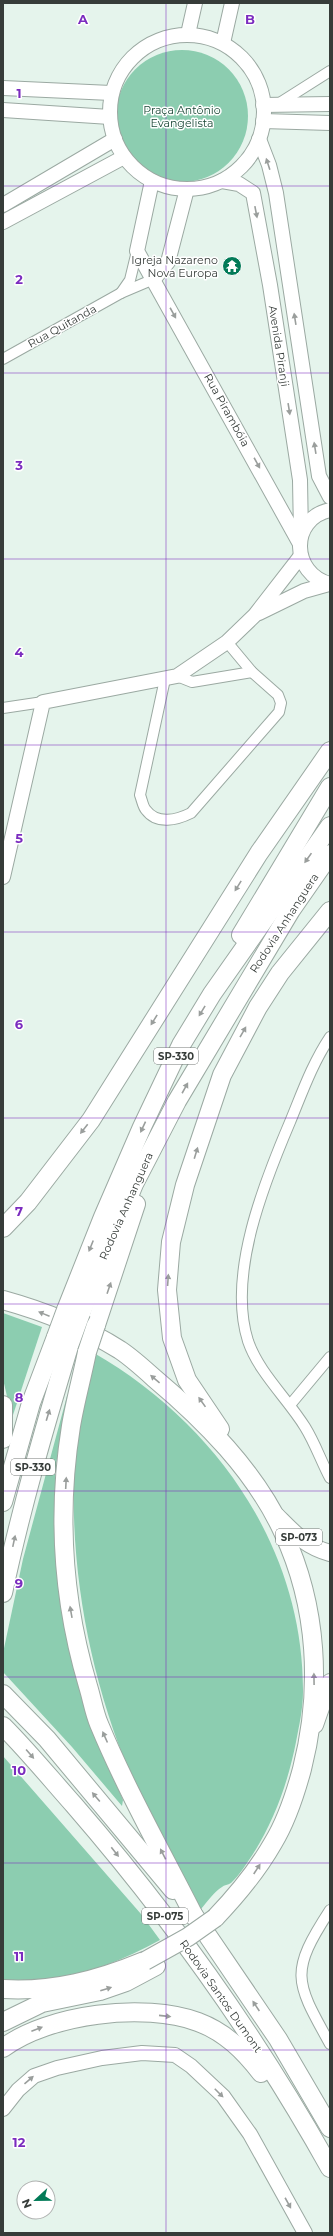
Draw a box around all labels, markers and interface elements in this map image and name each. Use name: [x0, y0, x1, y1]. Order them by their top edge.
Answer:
text: A: [77, 11, 89, 27]
text: B: [245, 11, 255, 27]
text: 1: [16, 85, 22, 101]
park label: Praça Antônio Evangelista: [143, 103, 221, 130]
one-way arrow: [265, 157, 271, 169]
one-way arrow: [253, 206, 259, 218]
place label: Igreja Nazareno Nova Europa: [131, 253, 218, 280]
temple icon: Igreja Nazareno Nova Europa: [221, 255, 243, 277]
text: 2: [15, 271, 23, 287]
street label: Rua Quitanda: [25, 301, 99, 351]
street label: Avenida Piranji: [266, 304, 292, 388]
one-way arrow: [169, 307, 176, 319]
one-way arrow: [292, 313, 298, 325]
street label: Rua Pirambóia: [201, 371, 253, 449]
one-way arrow: [286, 403, 292, 415]
one-way arrow: [312, 442, 318, 454]
text: 3: [14, 457, 23, 473]
one-way arrow: [253, 457, 260, 469]
text: 4: [15, 644, 24, 660]
text: 5: [15, 830, 23, 846]
one-way arrow: [304, 853, 312, 863]
street label: Rodovia Anhanguera: [247, 871, 321, 975]
one-way arrow: [234, 881, 242, 891]
one-way arrow: [198, 1006, 206, 1016]
one-way arrow: [150, 1015, 158, 1025]
text: 6: [15, 1016, 24, 1032]
one-way arrow: [240, 1027, 247, 1038]
road number: SP-330: [154, 1048, 198, 1064]
one-way arrow: [181, 1082, 188, 1093]
one-way arrow: [139, 1121, 145, 1133]
one-way arrow: [79, 1124, 88, 1135]
one-way arrow: [193, 1147, 199, 1159]
street label: Rodovia Anhanguera: [96, 1150, 156, 1262]
text: 7: [15, 1203, 23, 1219]
one-way arrow: [88, 1241, 94, 1253]
one-way arrow: [164, 1274, 171, 1286]
one-way arrow: [106, 1282, 112, 1294]
one-way arrow: [38, 1311, 50, 1317]
one-way arrow: [150, 1375, 161, 1384]
text: 8: [15, 1389, 24, 1405]
one-way arrow: [198, 1397, 206, 1407]
one-way arrow: [45, 1409, 51, 1421]
road number: SP-330: [11, 1459, 55, 1475]
one-way arrow: [63, 1476, 69, 1489]
road number: SP-073: [276, 1529, 322, 1545]
one-way arrow: [12, 1535, 18, 1547]
text: 9: [15, 1575, 23, 1591]
one-way arrow: [68, 1606, 74, 1618]
one-way arrow: [311, 1672, 317, 1685]
one-way arrow: [102, 1731, 108, 1743]
one-way arrow: [26, 1749, 35, 1759]
text: 10: [12, 1762, 26, 1778]
one-way arrow: [92, 1792, 101, 1803]
one-way arrow: [111, 1847, 120, 1858]
one-way arrow: [159, 1848, 166, 1860]
one-way arrow: [253, 1863, 260, 1875]
road number: SP-075: [142, 1908, 188, 1924]
street label: Rodovia Santos Dumont: [177, 1937, 266, 2055]
text: 11: [14, 1948, 24, 1964]
one-way arrow: [100, 1986, 112, 1992]
one-way arrow: [252, 2001, 260, 2012]
one-way arrow: [159, 2012, 171, 2019]
one-way arrow: [31, 2025, 43, 2031]
one-way arrow: [24, 2076, 35, 2085]
one-way arrow: [214, 2088, 224, 2098]
text: 12: [13, 2134, 26, 2150]
north arrow: [16, 2180, 56, 2220]
text: N: [19, 2197, 35, 2210]
one-way arrow: [285, 2197, 292, 2208]

